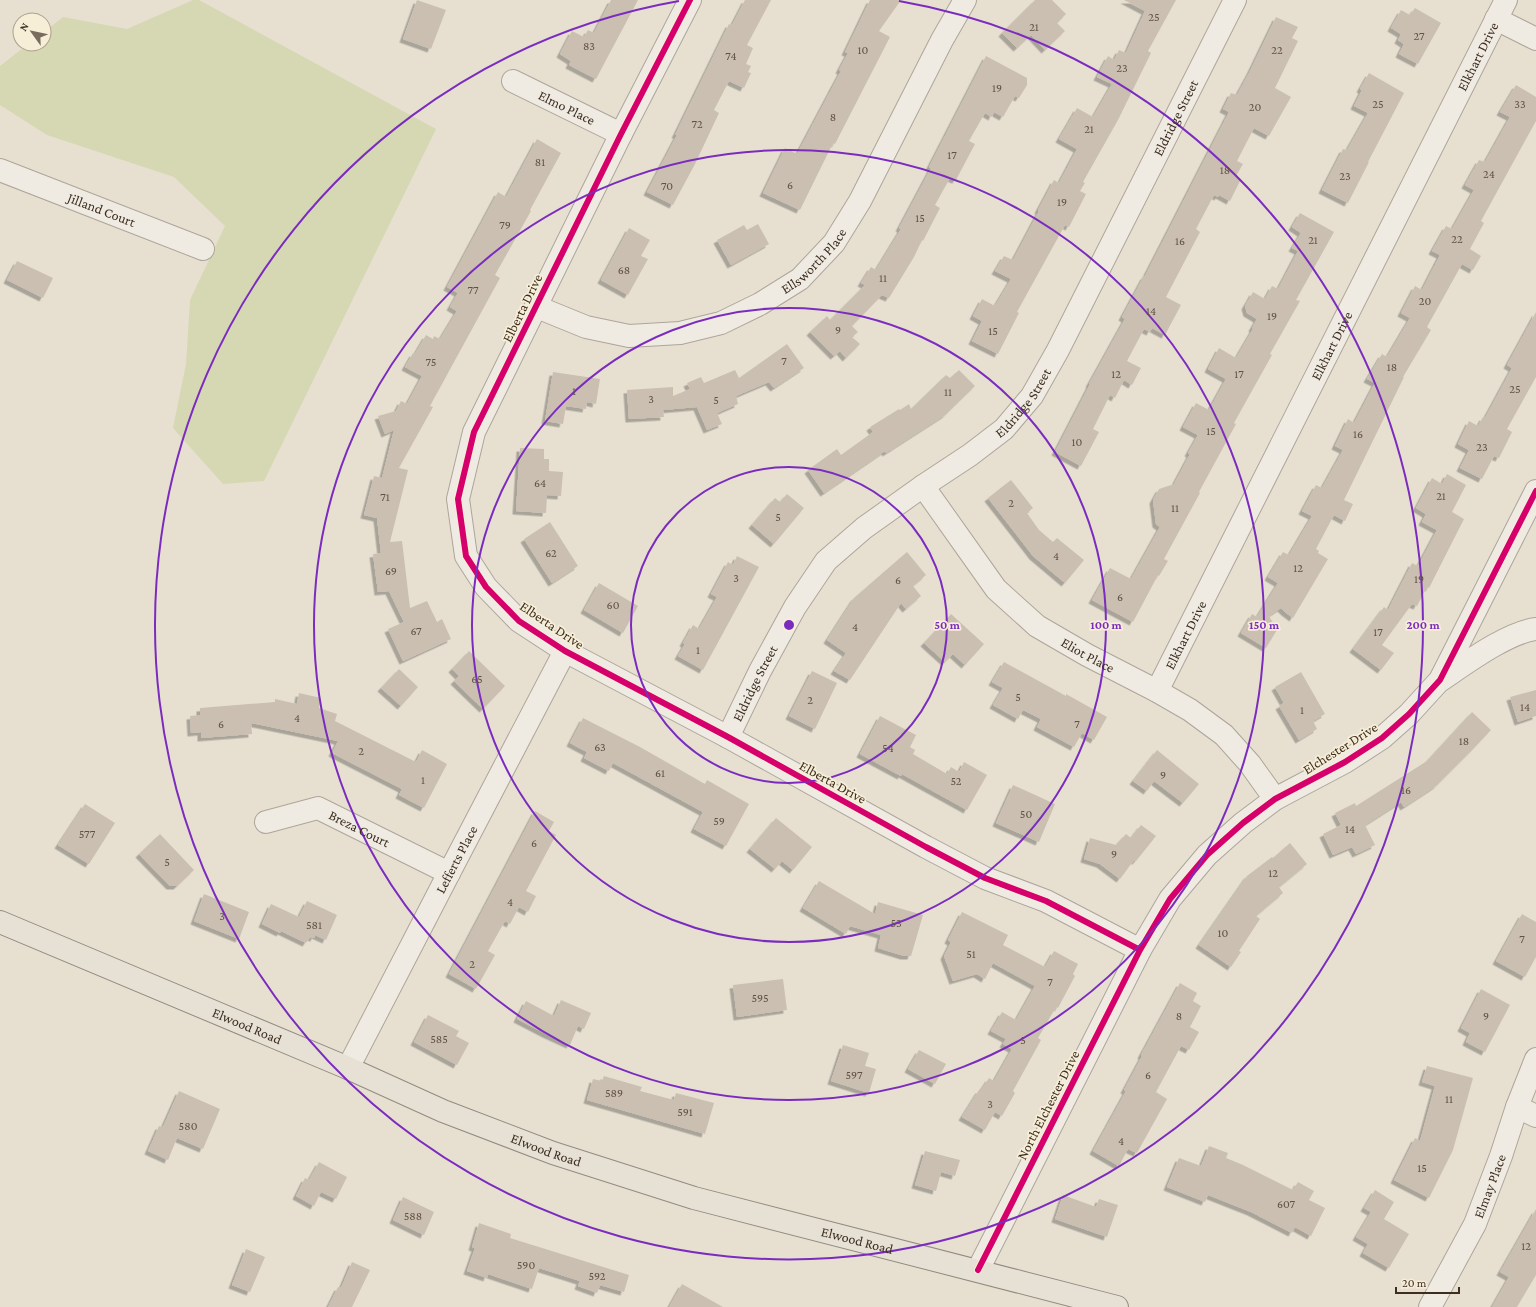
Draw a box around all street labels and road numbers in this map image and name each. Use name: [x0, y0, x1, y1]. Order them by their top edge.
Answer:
street label: Elkhart Drive: [1454, 19, 1502, 93]
street label: Eldridge Street: [1150, 77, 1201, 158]
street label: Elmo Place: [536, 87, 598, 128]
street label: Jilland Court: [63, 188, 138, 230]
street label: Ellsworth Place: [778, 225, 849, 297]
street label: Elberta Drive: [499, 271, 545, 345]
street label: Elkhart Drive: [1307, 309, 1355, 383]
street label: Eldridge Street: [992, 365, 1054, 441]
street label: Elberta Drive: [517, 598, 587, 652]
street label: Elkhart Drive: [1161, 598, 1209, 672]
street label: Eliot Place: [1058, 634, 1117, 676]
street label: Eldridge Street: [729, 642, 781, 724]
street label: Elchester Drive: [1300, 719, 1380, 777]
street label: Elberta Drive: [797, 757, 869, 807]
street label: Breza Court: [326, 807, 393, 850]
street label: Lefferts Place: [432, 823, 480, 896]
street label: Elwood Road: [210, 1004, 285, 1048]
street label: North Elchester Drive: [1013, 1048, 1083, 1162]
street label: Elwood Road: [509, 1130, 584, 1170]
street label: Elmay Place: [1470, 1152, 1509, 1220]
street label: Elwood Road: [820, 1223, 896, 1257]

